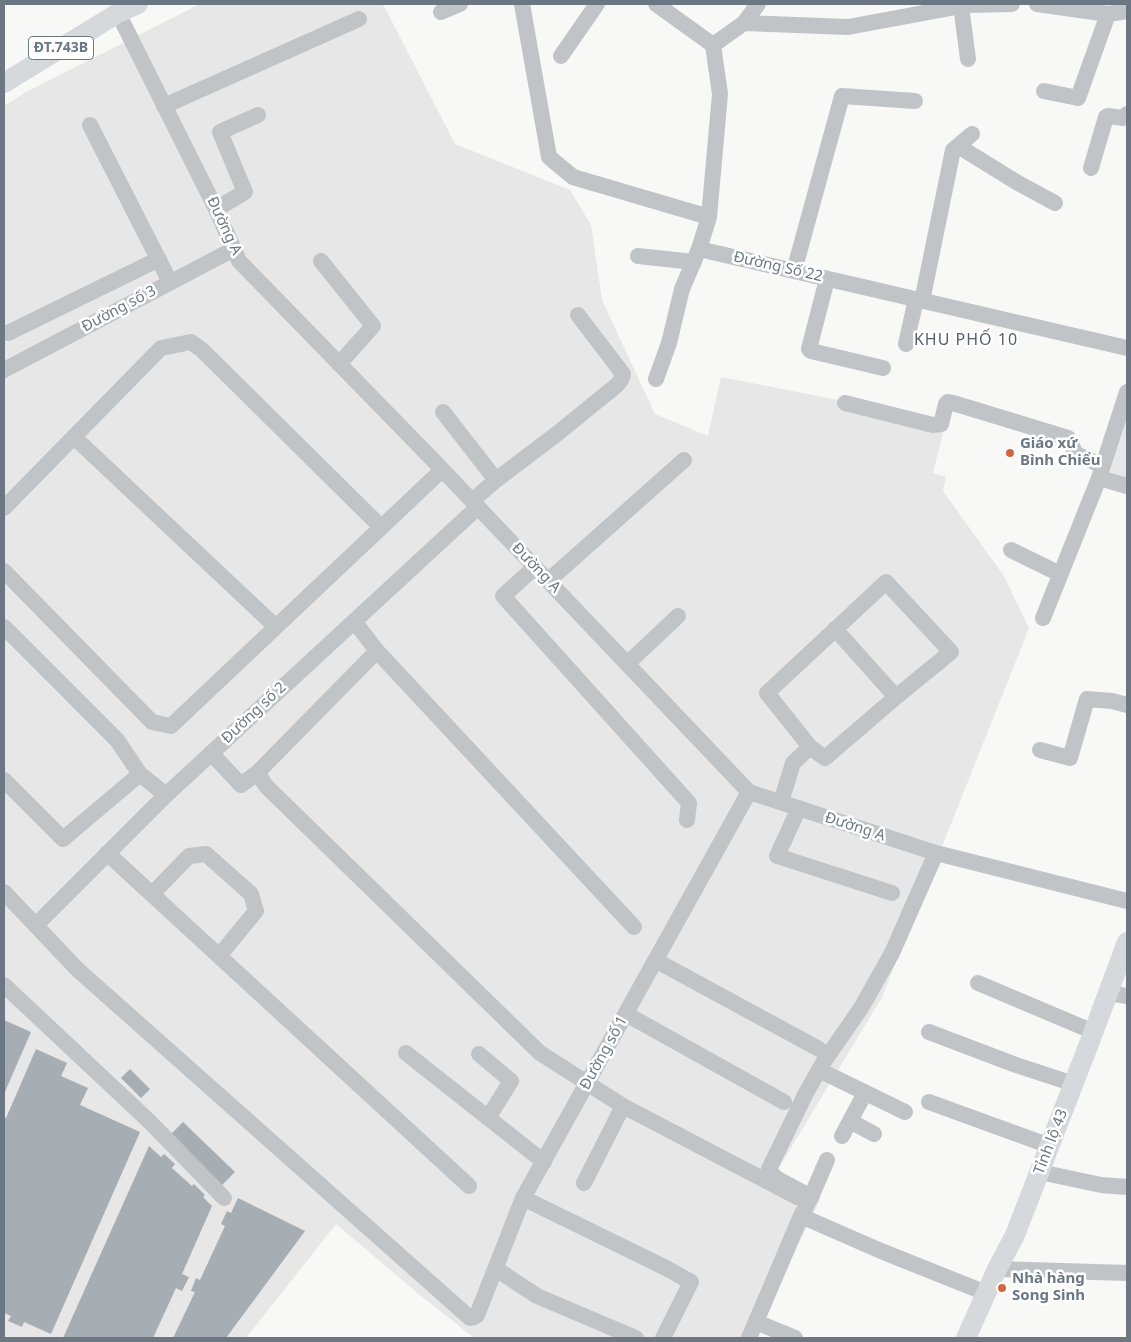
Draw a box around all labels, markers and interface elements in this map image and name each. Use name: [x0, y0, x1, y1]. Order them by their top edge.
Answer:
road number: ĐT.743B: [28, 36, 94, 59]
street label: Đường A: [203, 194, 245, 258]
street label: Đường Số 22: [732, 248, 824, 286]
street label: Đường số 3: [79, 282, 159, 336]
district label: KHU PHỐ 10: [913, 330, 1019, 350]
place label: Giáo xứ Bình Chiểu: [1020, 435, 1100, 470]
marker: Giáo xứ Bình Chiểu: [1004, 447, 1016, 459]
street label: Đường A: [508, 539, 564, 597]
street label: Đường số 2: [218, 679, 290, 747]
street label: Đường A: [823, 809, 887, 845]
street label: Đường số 1: [576, 1013, 632, 1093]
street label: Tỉnh lộ 43: [1030, 1107, 1072, 1177]
place label: Nhà hàng Song Sinh: [1012, 1270, 1085, 1305]
marker: Nhà hàng Song Sinh: [996, 1282, 1008, 1294]

